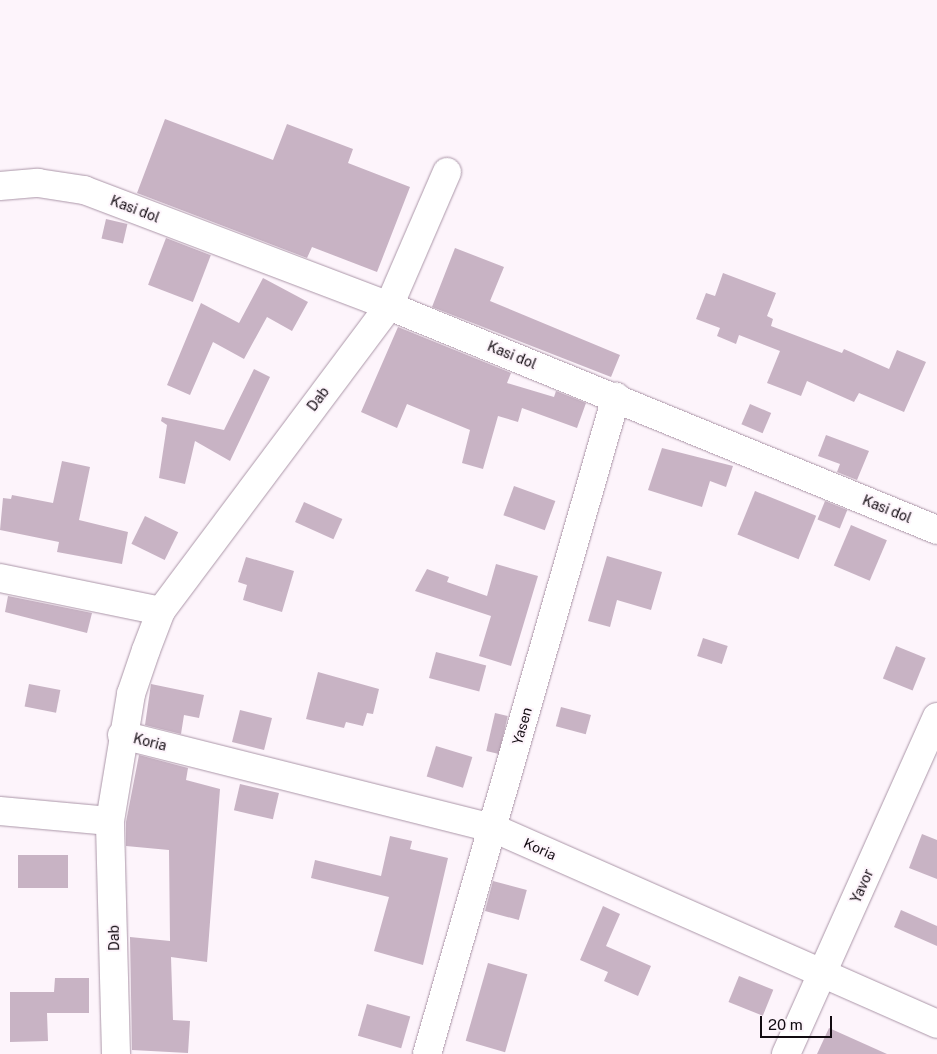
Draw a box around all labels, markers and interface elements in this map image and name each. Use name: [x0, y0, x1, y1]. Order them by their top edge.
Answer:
street label: Kasi dol: [108, 192, 162, 226]
street label: Kasi dol: [485, 338, 539, 372]
street label: Dab: [304, 384, 332, 414]
street label: Kasi dol: [860, 492, 914, 526]
street label: Yasen: [509, 705, 535, 747]
street label: Koria: [132, 730, 168, 754]
street label: Koria: [521, 834, 559, 864]
street label: Yavor: [847, 866, 877, 906]
street label: Dab: [105, 925, 123, 951]
scale bar: [762, 1006, 834, 1038]
text: 20 m: [768, 1016, 803, 1033]

